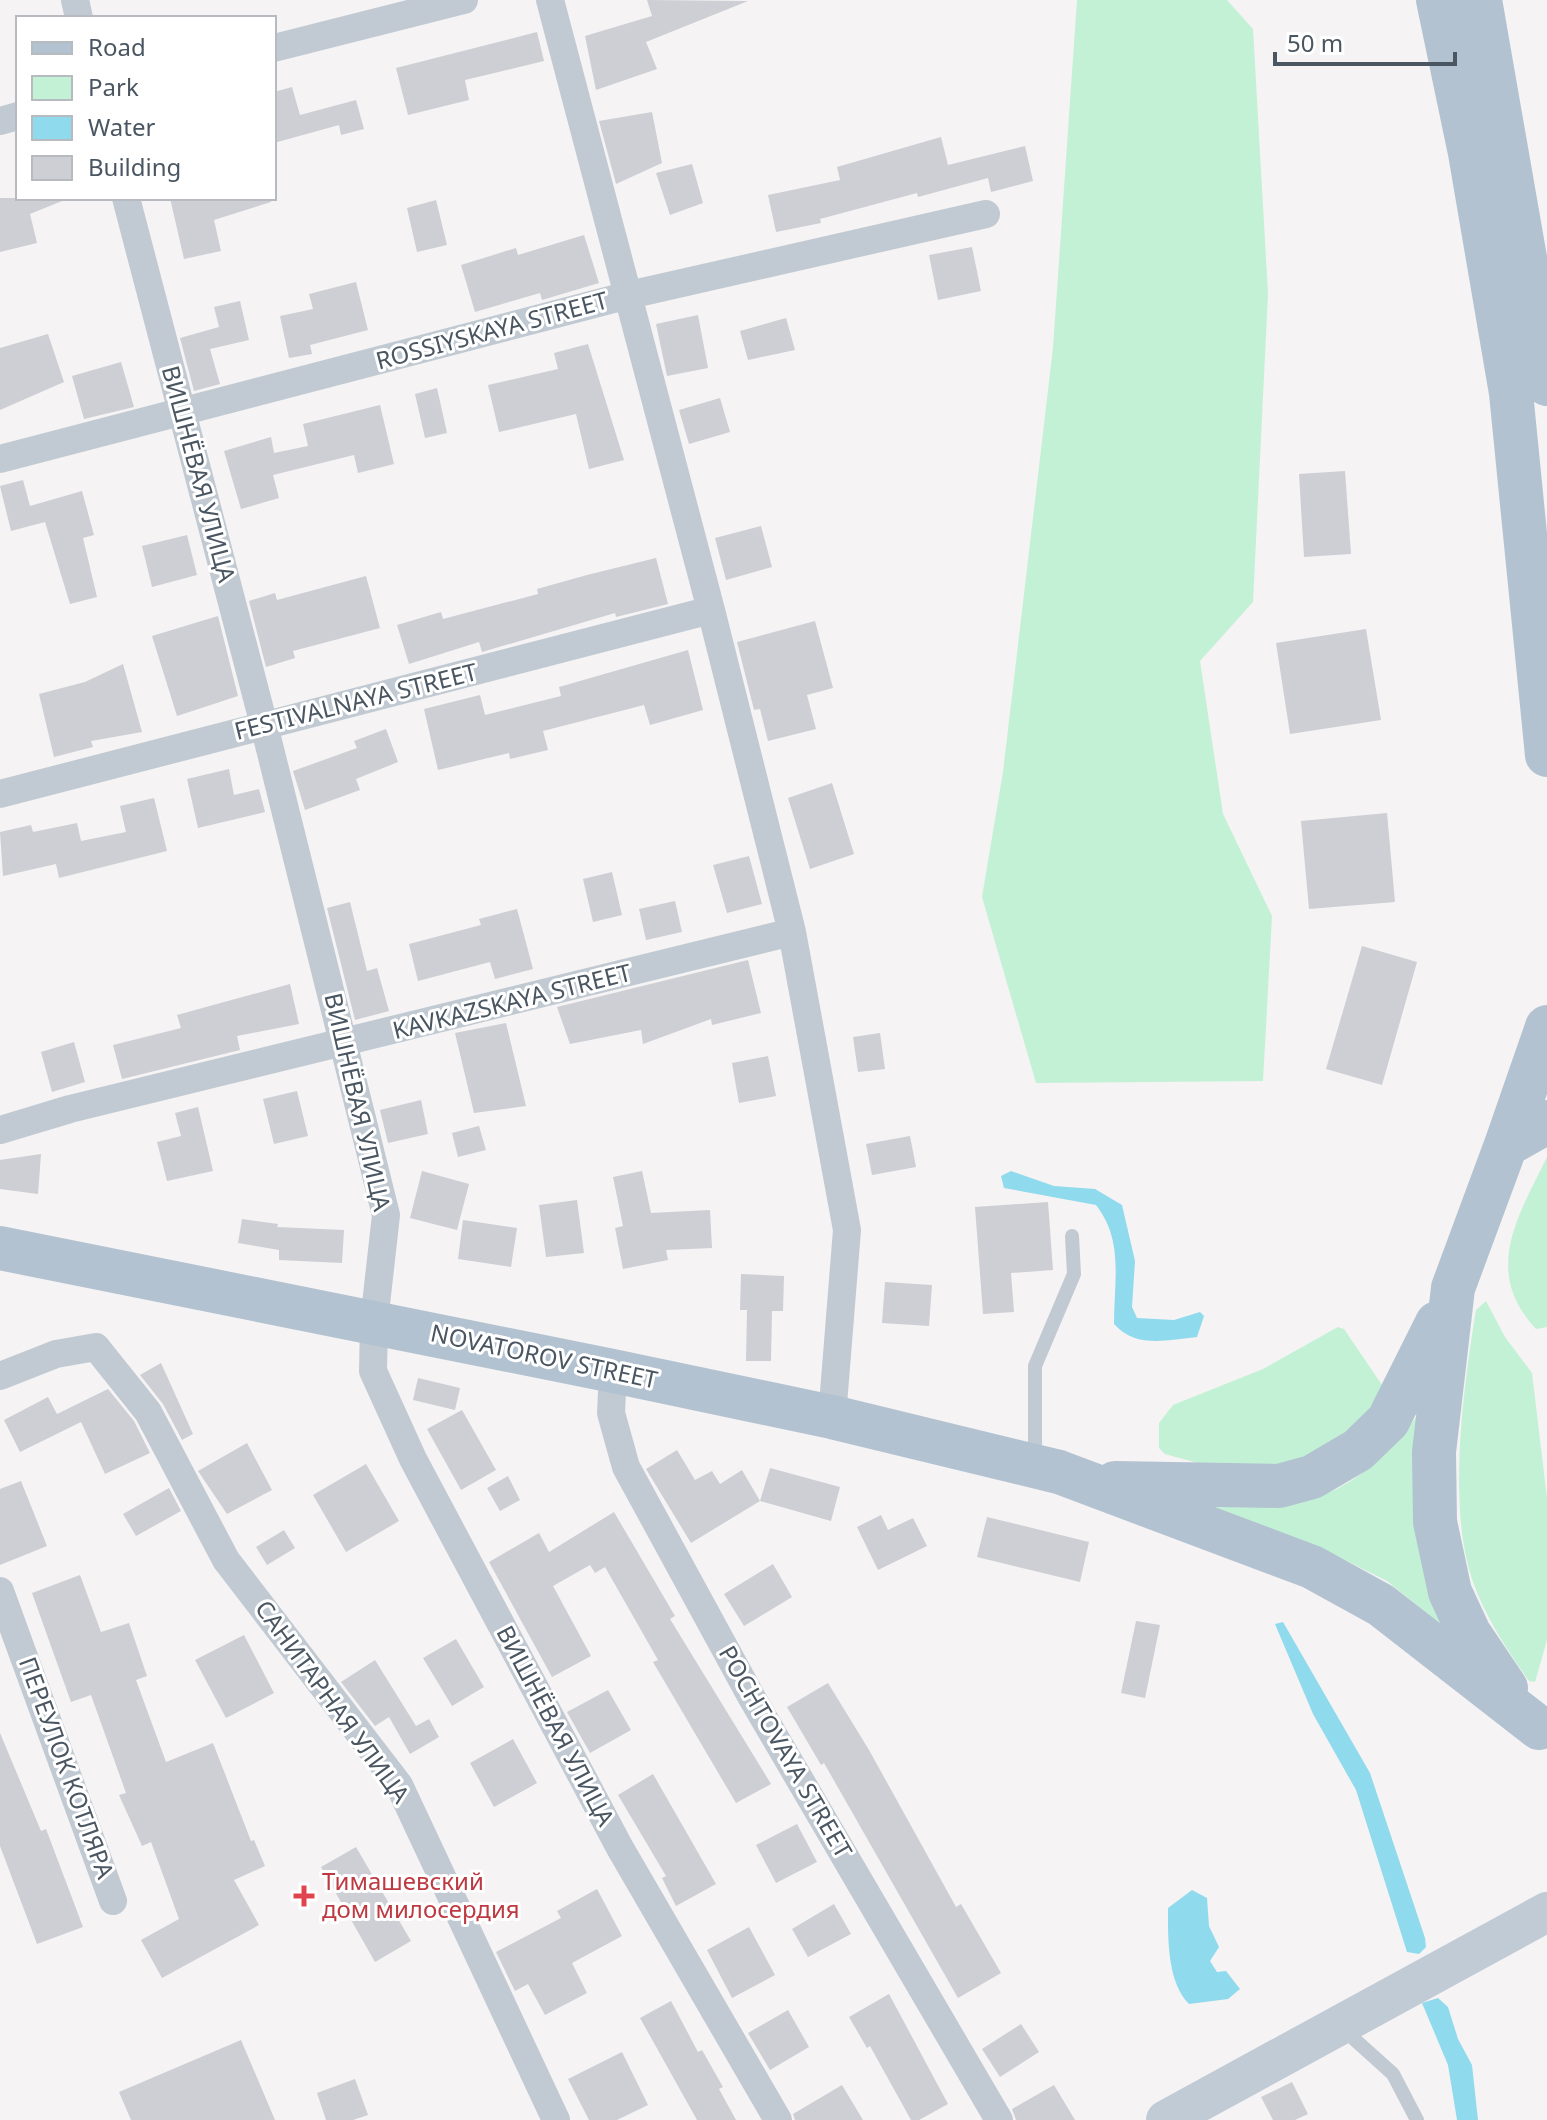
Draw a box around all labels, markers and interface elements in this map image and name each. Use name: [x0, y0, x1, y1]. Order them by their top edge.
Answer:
legend: [16, 16, 276, 200]
scale bar: [1275, 16, 1455, 66]
text: 50 m: [1287, 26, 1343, 59]
text: Road: [88, 30, 146, 63]
text: Park: [88, 70, 139, 103]
text: Water: [88, 110, 156, 143]
text: Building: [88, 150, 181, 183]
street label: ROSSIYSKAYA STREET: [372, 283, 612, 376]
street label: ВИШНЁВАЯ УЛИЦА: [155, 362, 244, 586]
street label: FESTIVALNAYA STREET: [231, 654, 481, 747]
street label: KAVKAZSKAYA STREET: [389, 955, 635, 1046]
street label: ВИШНЁВАЯ УЛИЦА: [317, 989, 400, 1215]
street label: NOVATOROV STREET: [428, 1315, 661, 1396]
street label: САНИТАРНАЯ УЛИЦА: [248, 1593, 419, 1810]
street label: ВИШНЁВАЯ УЛИЦА: [489, 1619, 624, 1832]
street label: POCHTOVAYA STREET: [712, 1639, 861, 1864]
street label: ПЕРЕУЛОК КОТЛЯРА: [12, 1652, 123, 1883]
place label: Тимашевский дом милосердия: [322, 1864, 520, 1925]
marker: Тимашевский дом милосердия: [293, 1885, 315, 1907]

